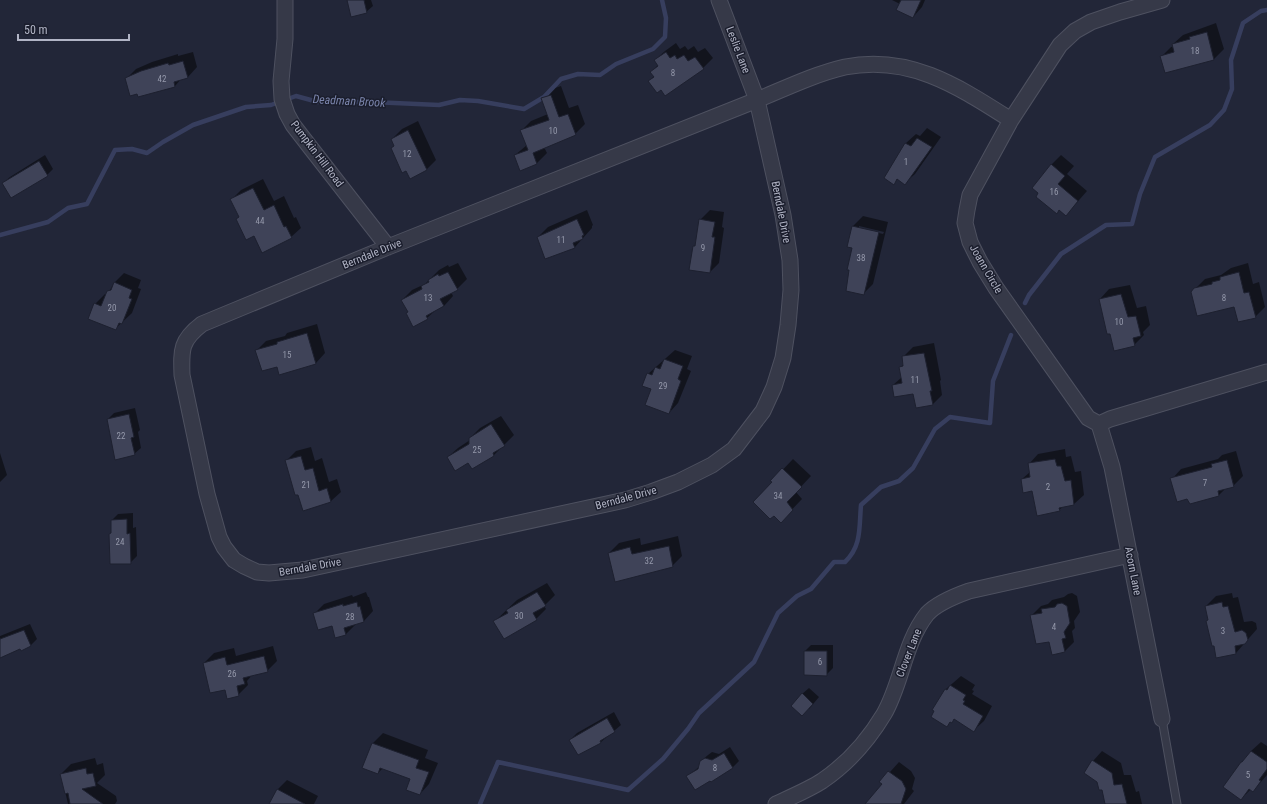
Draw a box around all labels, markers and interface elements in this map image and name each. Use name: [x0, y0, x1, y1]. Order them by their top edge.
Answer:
scale bar: [18, 16, 129, 42]
text: 50 m: [24, 23, 48, 37]
street label: Leslie Lane: [723, 25, 753, 75]
house number: 18: [1191, 46, 1199, 56]
house number: 8: [671, 68, 675, 78]
house number: 42: [158, 74, 167, 84]
water label: Deadman Brook: [312, 92, 387, 110]
street label: Pumpkin Hill Road: [288, 118, 346, 190]
house number: 10: [549, 126, 557, 136]
house number: 12: [403, 149, 412, 159]
house number: 1: [904, 157, 908, 167]
street label: Berndale Drive: [769, 180, 793, 244]
house number: 16: [1050, 187, 1058, 197]
house number: 44: [256, 216, 265, 226]
house number: 11: [557, 235, 565, 245]
street label: Berndale Drive: [340, 236, 404, 272]
street label: Joann Circle: [967, 242, 1005, 296]
house number: 9: [701, 243, 705, 253]
house number: 38: [857, 253, 865, 263]
house number: 13: [424, 293, 432, 303]
house number: 8: [1222, 293, 1226, 303]
house number: 20: [108, 303, 116, 313]
house number: 10: [1115, 317, 1123, 327]
house number: 15: [283, 350, 292, 360]
house number: 11: [911, 375, 919, 385]
house number: 29: [659, 381, 667, 391]
house number: 22: [117, 431, 126, 441]
house number: 25: [473, 445, 482, 455]
house number: 7: [1203, 478, 1208, 488]
house number: 21: [302, 480, 310, 490]
house number: 2: [1046, 482, 1051, 492]
street label: Berndale Drive: [594, 484, 658, 512]
house number: 34: [774, 491, 783, 501]
house number: 24: [116, 537, 125, 547]
street label: Acorn Lane: [1122, 546, 1144, 596]
street label: Berndale Drive: [278, 555, 342, 579]
house number: 32: [645, 556, 654, 566]
house number: 30: [515, 611, 523, 621]
house number: 28: [346, 612, 354, 622]
house number: 4: [1052, 622, 1057, 632]
house number: 3: [1221, 626, 1225, 636]
street label: Clover Lane: [893, 627, 925, 679]
house number: 6: [818, 657, 822, 667]
house number: 26: [228, 669, 236, 679]
house number: 8: [713, 763, 717, 773]
house number: 5: [1246, 770, 1251, 780]

